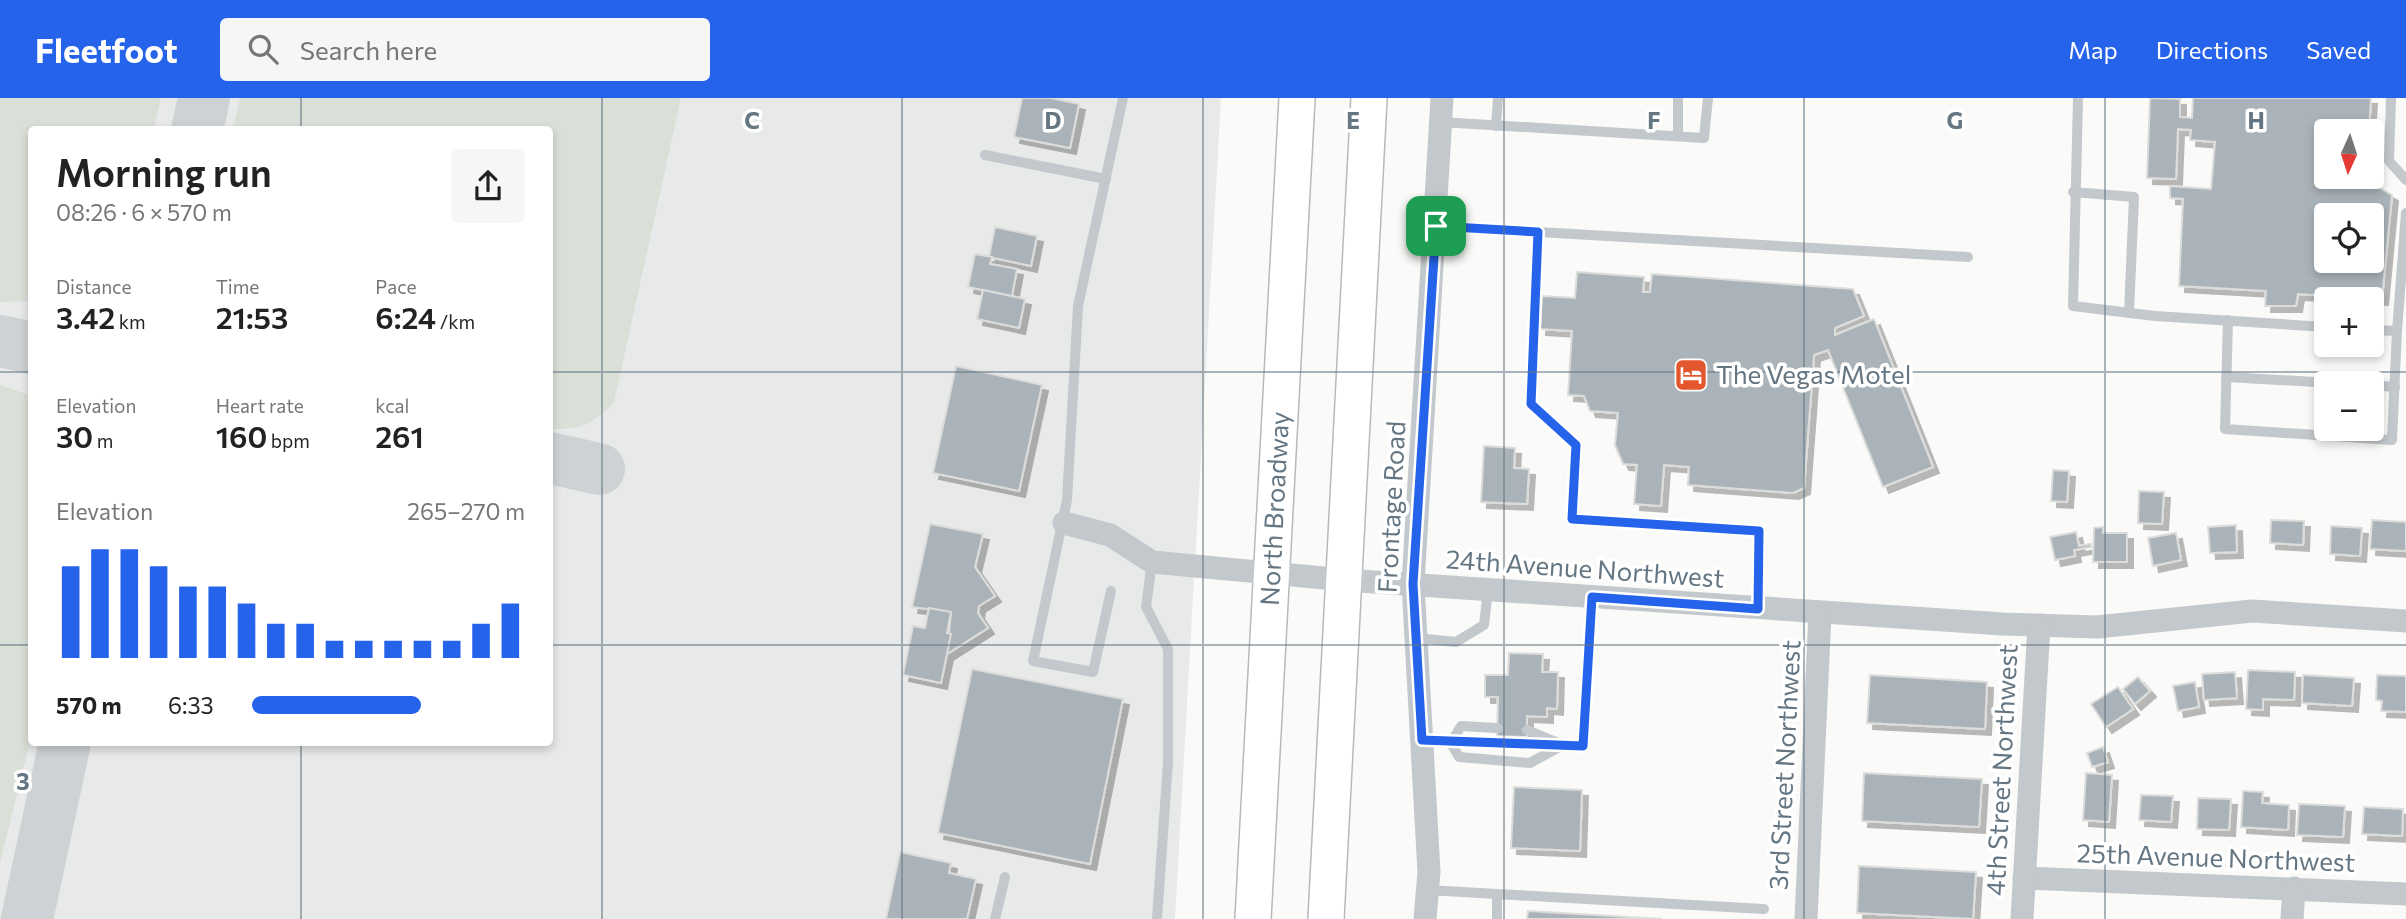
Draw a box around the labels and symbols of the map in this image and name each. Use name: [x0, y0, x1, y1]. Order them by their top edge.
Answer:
text: C: [744, 106, 760, 134]
text: D: [1045, 106, 1062, 134]
text: E: [1346, 106, 1360, 134]
text: F: [1647, 106, 1661, 134]
text: G: [1947, 106, 1963, 134]
text: H: [2247, 106, 2265, 134]
north arrow: [2314, 119, 2384, 189]
pin: [1406, 196, 1466, 256]
hotel icon: The Vegas Motel: [1672, 356, 1710, 394]
place label: The Vegas Motel: [1716, 358, 1911, 389]
street label: North Broadway: [1253, 411, 1294, 606]
street label: Frontage Road: [1371, 420, 1410, 594]
street label: 24th Avenue Northwest: [1445, 542, 1725, 593]
street label: 3rd Street Northwest: [1761, 639, 1806, 891]
street label: 4th Street Northwest: [1978, 643, 2023, 897]
text: 3: [16, 767, 30, 795]
street label: 25th Avenue Northwest: [2076, 836, 2356, 877]

